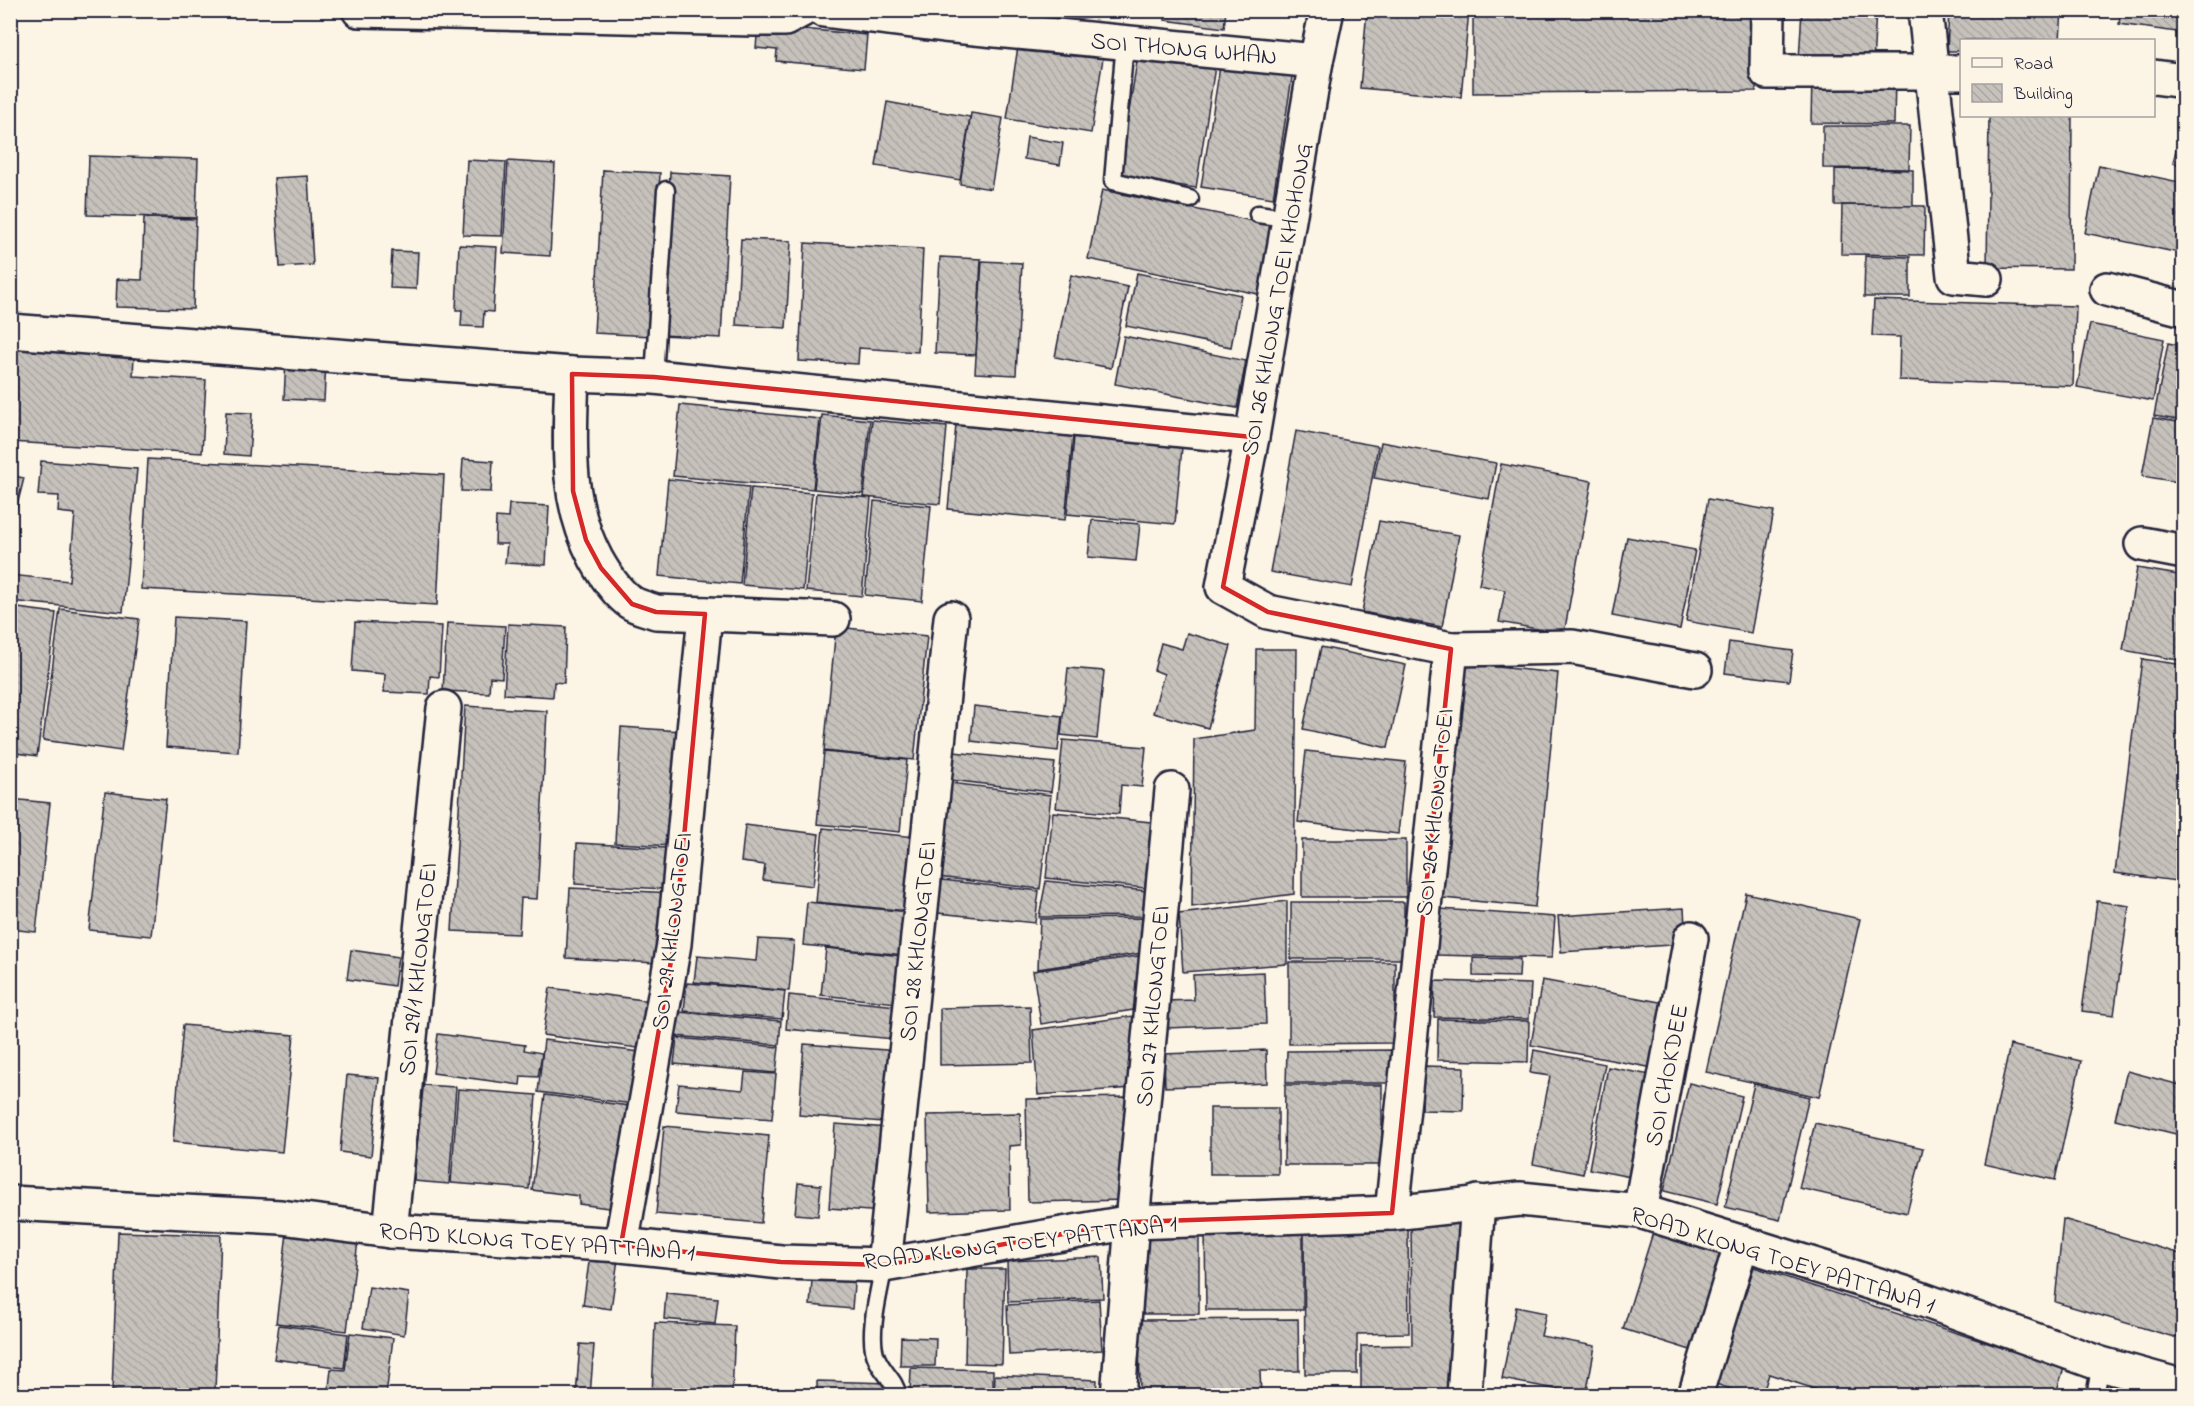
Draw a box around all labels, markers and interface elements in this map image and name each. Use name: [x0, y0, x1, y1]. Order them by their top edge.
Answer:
street label: SOI THONG WHAN: [1089, 25, 1278, 76]
legend: [1960, 39, 2155, 117]
text: Road: [2014, 52, 2053, 78]
text: Building: [2013, 82, 2073, 109]
street label: SOI 26 KHLONG TOEI KHOHONG: [1234, 140, 1323, 458]
street label: SOI 26 KHLONG TOEI: [1408, 707, 1465, 918]
street label: SOI 29 KHLONGTOEI: [644, 830, 703, 1032]
street label: SOI 28 KHLONGTOEI: [892, 840, 947, 1043]
street label: SOI 29/1 KHLONGTOEI: [391, 861, 448, 1078]
street label: SOI 27 KHLONGTOEI: [1128, 904, 1181, 1108]
street label: SOI CHOKDEE: [1638, 1001, 1699, 1150]
street label: ROAD KLONG TOEY PATTANA 1: [1626, 1198, 1939, 1324]
street label: ROAD KLONG TOEY PATTANA 1: [861, 1208, 1180, 1281]
street label: ROAD KLONG TOEY PATTANA 1: [378, 1215, 696, 1272]

